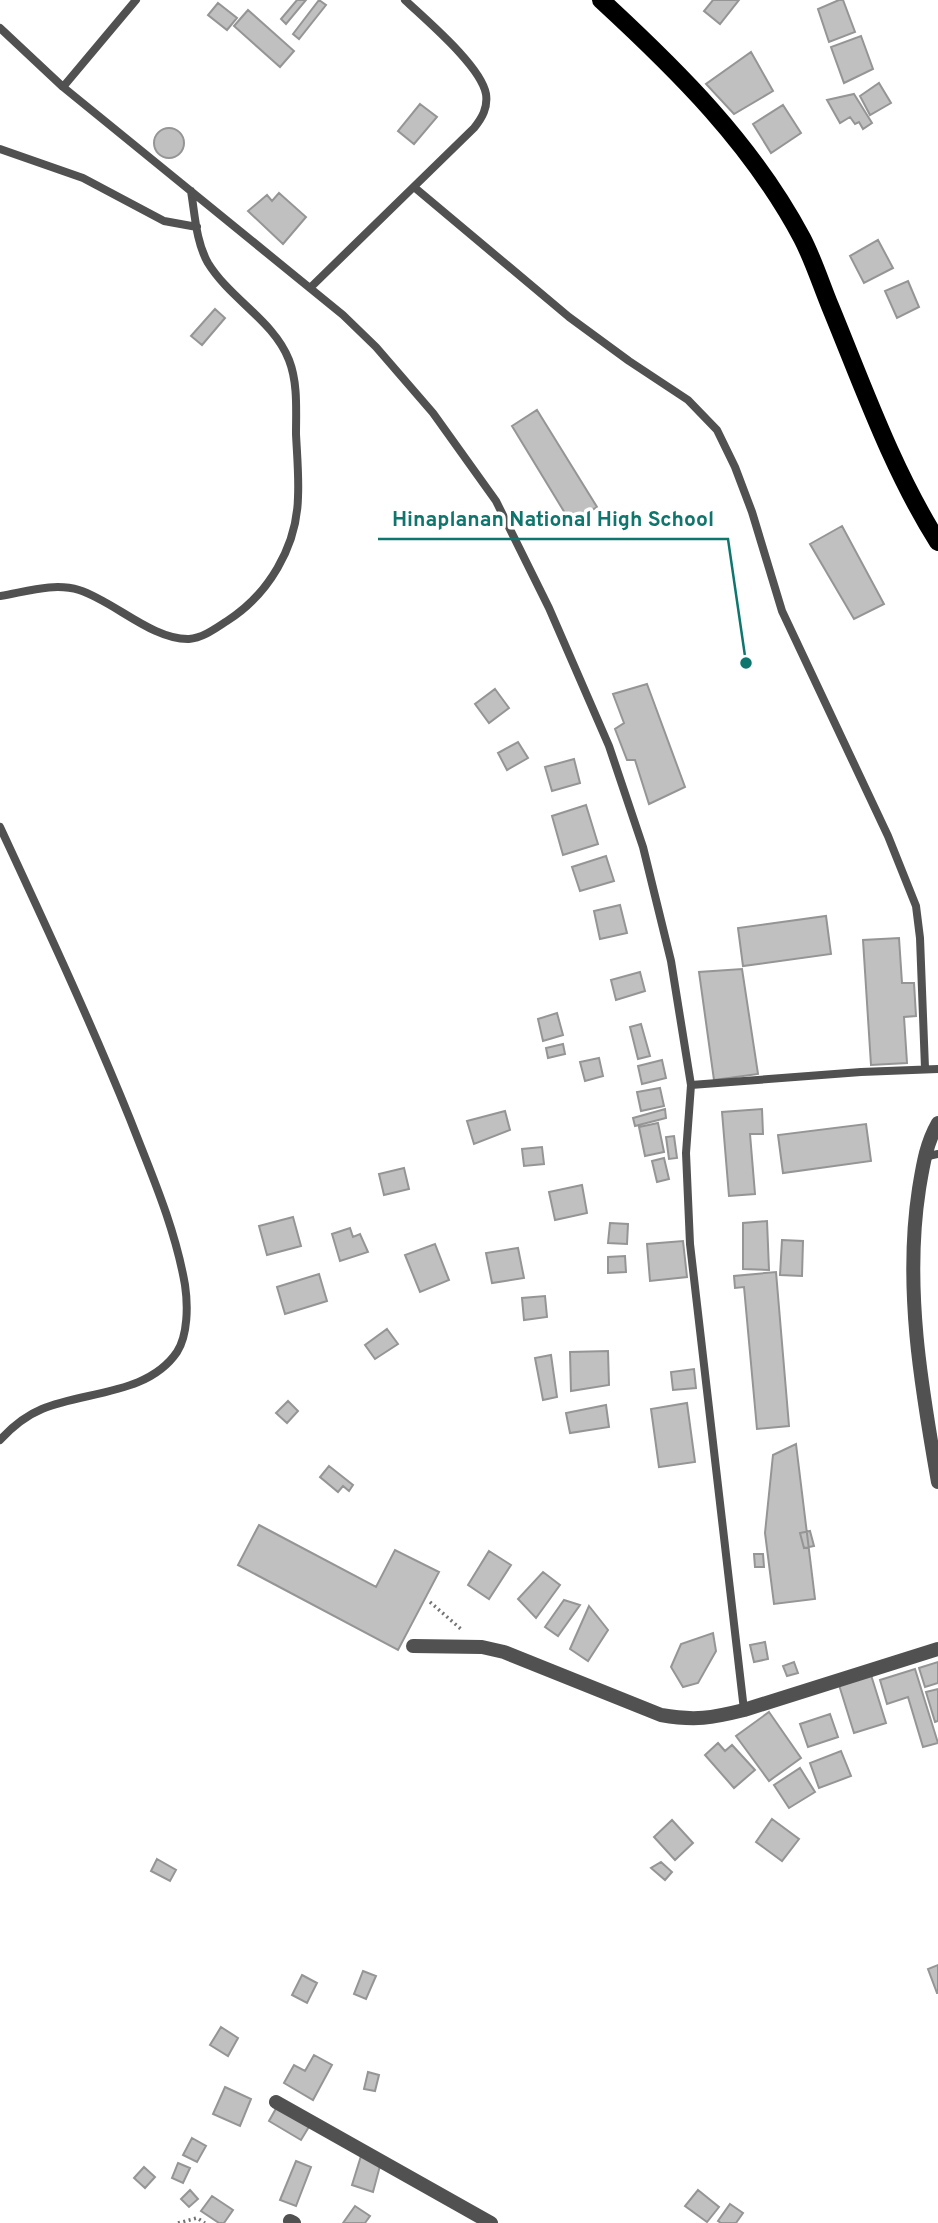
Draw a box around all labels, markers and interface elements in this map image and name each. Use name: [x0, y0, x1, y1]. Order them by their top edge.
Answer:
callout: Hinaplanan National High School: [378, 497, 728, 539]
text: Hinaplanan National High School: [392, 507, 714, 534]

